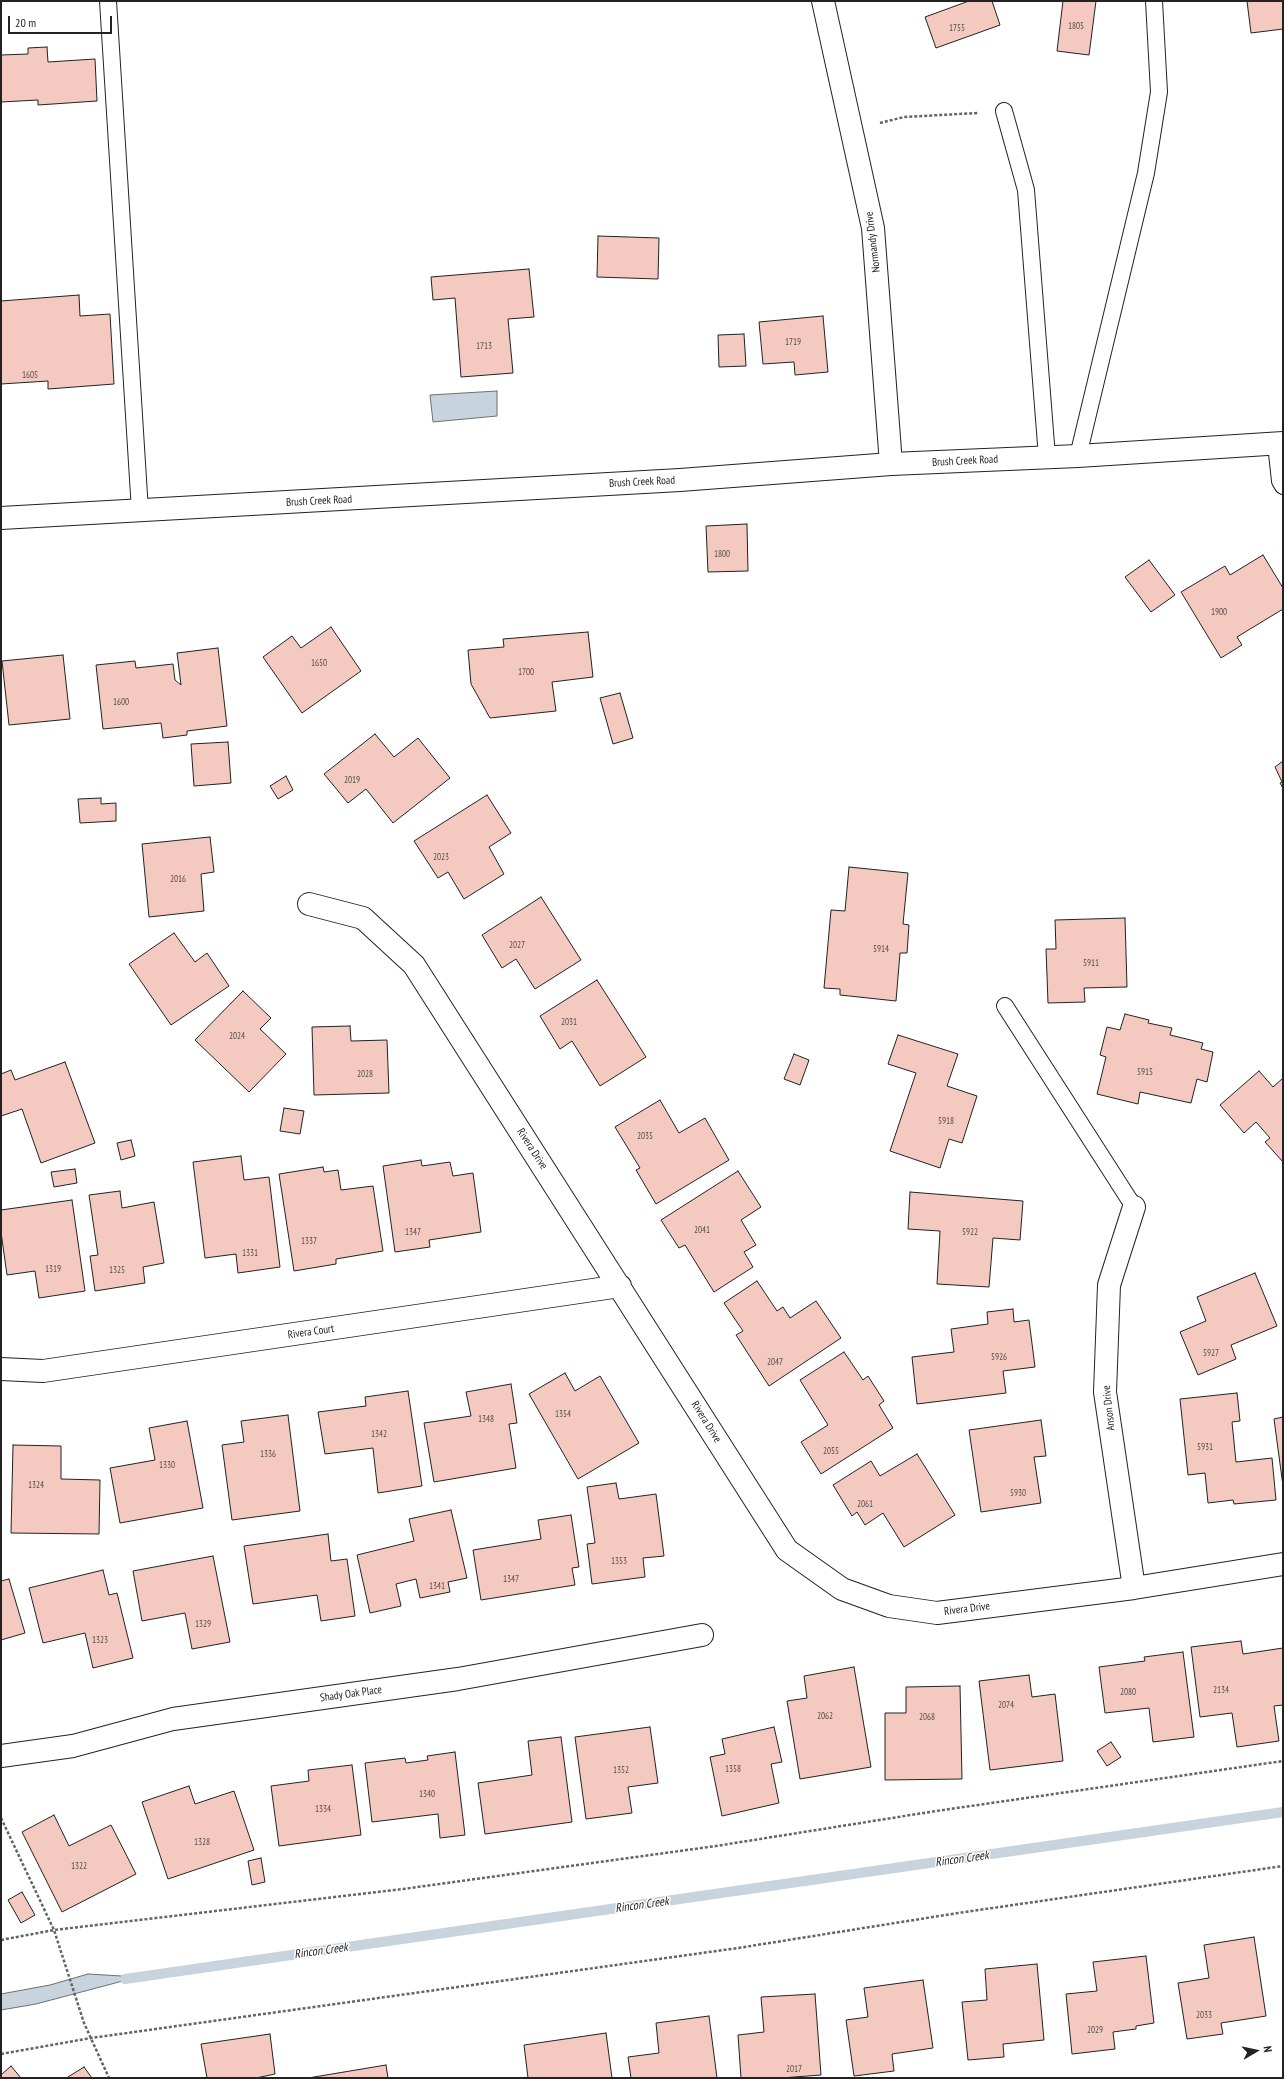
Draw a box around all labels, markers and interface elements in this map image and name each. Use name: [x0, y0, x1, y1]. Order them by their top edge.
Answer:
scale bar: [10, 8, 114, 34]
text: 20 m: [15, 15, 36, 30]
house number: 1805: [1068, 21, 1084, 31]
house number: 1755: [949, 23, 965, 33]
street label: Normandy Drive: [863, 211, 883, 273]
house number: 1719: [785, 337, 801, 347]
house number: 1713: [476, 341, 492, 351]
house number: 1605: [22, 370, 38, 380]
street label: Brush Creek Road: [932, 453, 998, 469]
street label: Brush Creek Road: [609, 474, 675, 490]
street label: Brush Creek Road: [286, 493, 352, 509]
house number: 1800: [714, 549, 730, 559]
house number: 1900: [1211, 607, 1227, 617]
house number: 1650: [311, 658, 327, 668]
house number: 1700: [518, 667, 534, 677]
house number: 1600: [113, 697, 129, 707]
house number: 2019: [344, 775, 360, 785]
house number: 2023: [433, 852, 449, 862]
house number: 2016: [170, 874, 186, 884]
house number: 2027: [509, 940, 525, 950]
house number: 5914: [873, 944, 889, 954]
house number: 5911: [1083, 958, 1099, 968]
house number: 2031: [561, 1017, 577, 1027]
house number: 2024: [229, 1031, 245, 1041]
house number: 5915: [1137, 1067, 1153, 1077]
house number: 2028: [357, 1069, 373, 1079]
house number: 5918: [938, 1116, 954, 1126]
street label: Rivera Drive: [514, 1126, 550, 1172]
house number: 2035: [637, 1131, 653, 1141]
house number: 2041: [694, 1225, 710, 1235]
house number: 1347: [405, 1227, 421, 1237]
house number: 5922: [962, 1227, 978, 1237]
house number: 1337: [301, 1236, 317, 1246]
house number: 1331: [242, 1248, 258, 1258]
house number: 1319: [45, 1264, 61, 1274]
house number: 1325: [109, 1265, 125, 1275]
street label: Rivera Court: [287, 1322, 335, 1342]
house number: 5927: [1203, 1348, 1219, 1358]
house number: 5926: [991, 1352, 1007, 1362]
house number: 2047: [767, 1357, 783, 1367]
street label: Anson Drive: [1100, 1385, 1118, 1431]
street label: Rivera Drive: [688, 1399, 724, 1445]
house number: 1354: [555, 1409, 571, 1419]
house number: 1348: [478, 1414, 494, 1424]
house number: 1342: [371, 1429, 387, 1439]
house number: 5931: [1197, 1442, 1213, 1452]
house number: 2055: [823, 1446, 839, 1456]
house number: 1336: [260, 1449, 276, 1459]
house number: 1330: [159, 1460, 175, 1470]
house number: 1324: [28, 1480, 44, 1490]
house number: 5930: [1010, 1488, 1026, 1498]
house number: 2061: [857, 1499, 873, 1509]
house number: 1353: [611, 1556, 627, 1566]
house number: 1347: [503, 1574, 519, 1584]
house number: 1341: [429, 1581, 445, 1591]
street label: Rivera Drive: [943, 1600, 991, 1618]
house number: 1329: [195, 1619, 211, 1629]
house number: 1323: [92, 1635, 108, 1645]
street label: Shady Oak Place: [319, 1683, 383, 1705]
house number: 2134: [1213, 1685, 1229, 1695]
house number: 2080: [1120, 1687, 1136, 1697]
house number: 2074: [998, 1700, 1014, 1710]
house number: 2062: [817, 1711, 833, 1721]
house number: 2068: [919, 1712, 935, 1722]
house number: 1358: [725, 1764, 741, 1774]
house number: 1352: [613, 1765, 629, 1775]
house number: 1340: [419, 1789, 435, 1799]
house number: 1334: [315, 1804, 331, 1814]
house number: 1328: [194, 1837, 210, 1847]
water label: Rincon Creek: [934, 1848, 990, 1870]
house number: 1322: [71, 1861, 87, 1871]
water label: Rincon Creek: [614, 1894, 670, 1916]
water label: Rincon Creek: [293, 1940, 349, 1962]
house number: 2033: [1196, 2010, 1212, 2020]
house number: 2029: [1087, 2025, 1103, 2035]
north arrow: [1236, 2031, 1276, 2071]
text: N: [1260, 2045, 1275, 2053]
house number: 2017: [786, 2064, 802, 2074]

